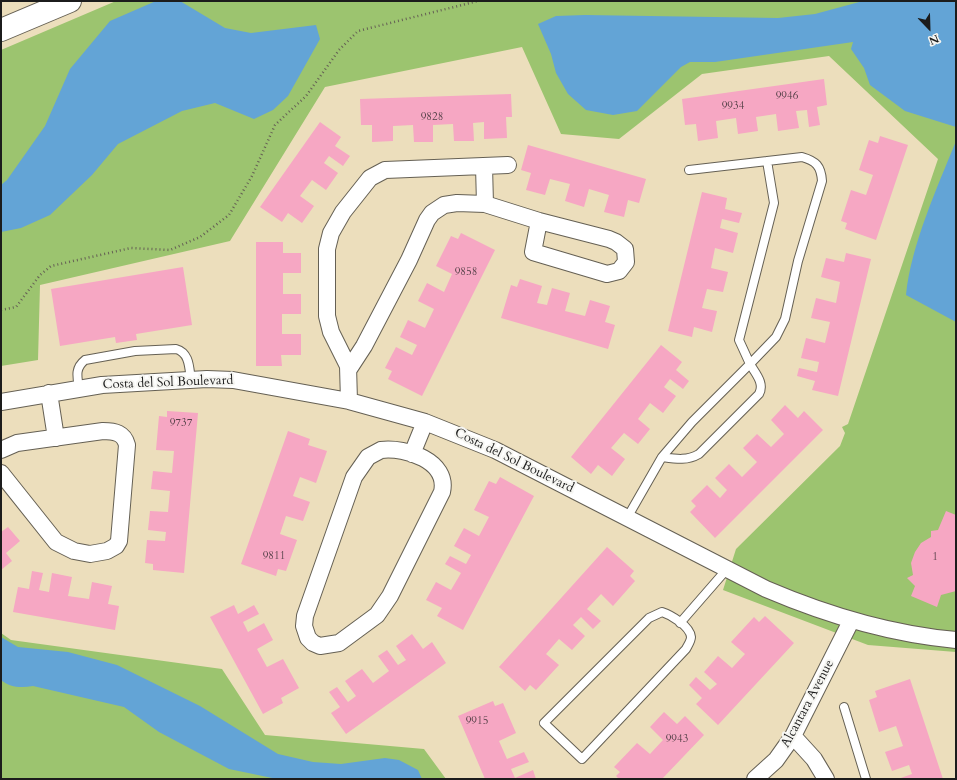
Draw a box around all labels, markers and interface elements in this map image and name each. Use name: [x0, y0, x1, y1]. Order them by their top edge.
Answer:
north arrow: [909, 8, 949, 48]
text: N: [927, 31, 941, 48]
house number: 9946: [776, 89, 798, 103]
house number: 9934: [722, 99, 744, 113]
house number: 9828: [421, 110, 443, 124]
house number: 9858: [455, 265, 477, 279]
street label: Costa del Sol Boulevard: [102, 373, 234, 393]
house number: 9737: [170, 416, 192, 430]
street label: Costa del Sol Boulevard: [452, 425, 576, 497]
house number: 9811: [263, 549, 285, 563]
house number: 1: [932, 550, 938, 564]
street label: Alcantara Avenue: [778, 657, 838, 751]
house number: 9915: [466, 714, 488, 728]
house number: 9943: [666, 732, 688, 746]

